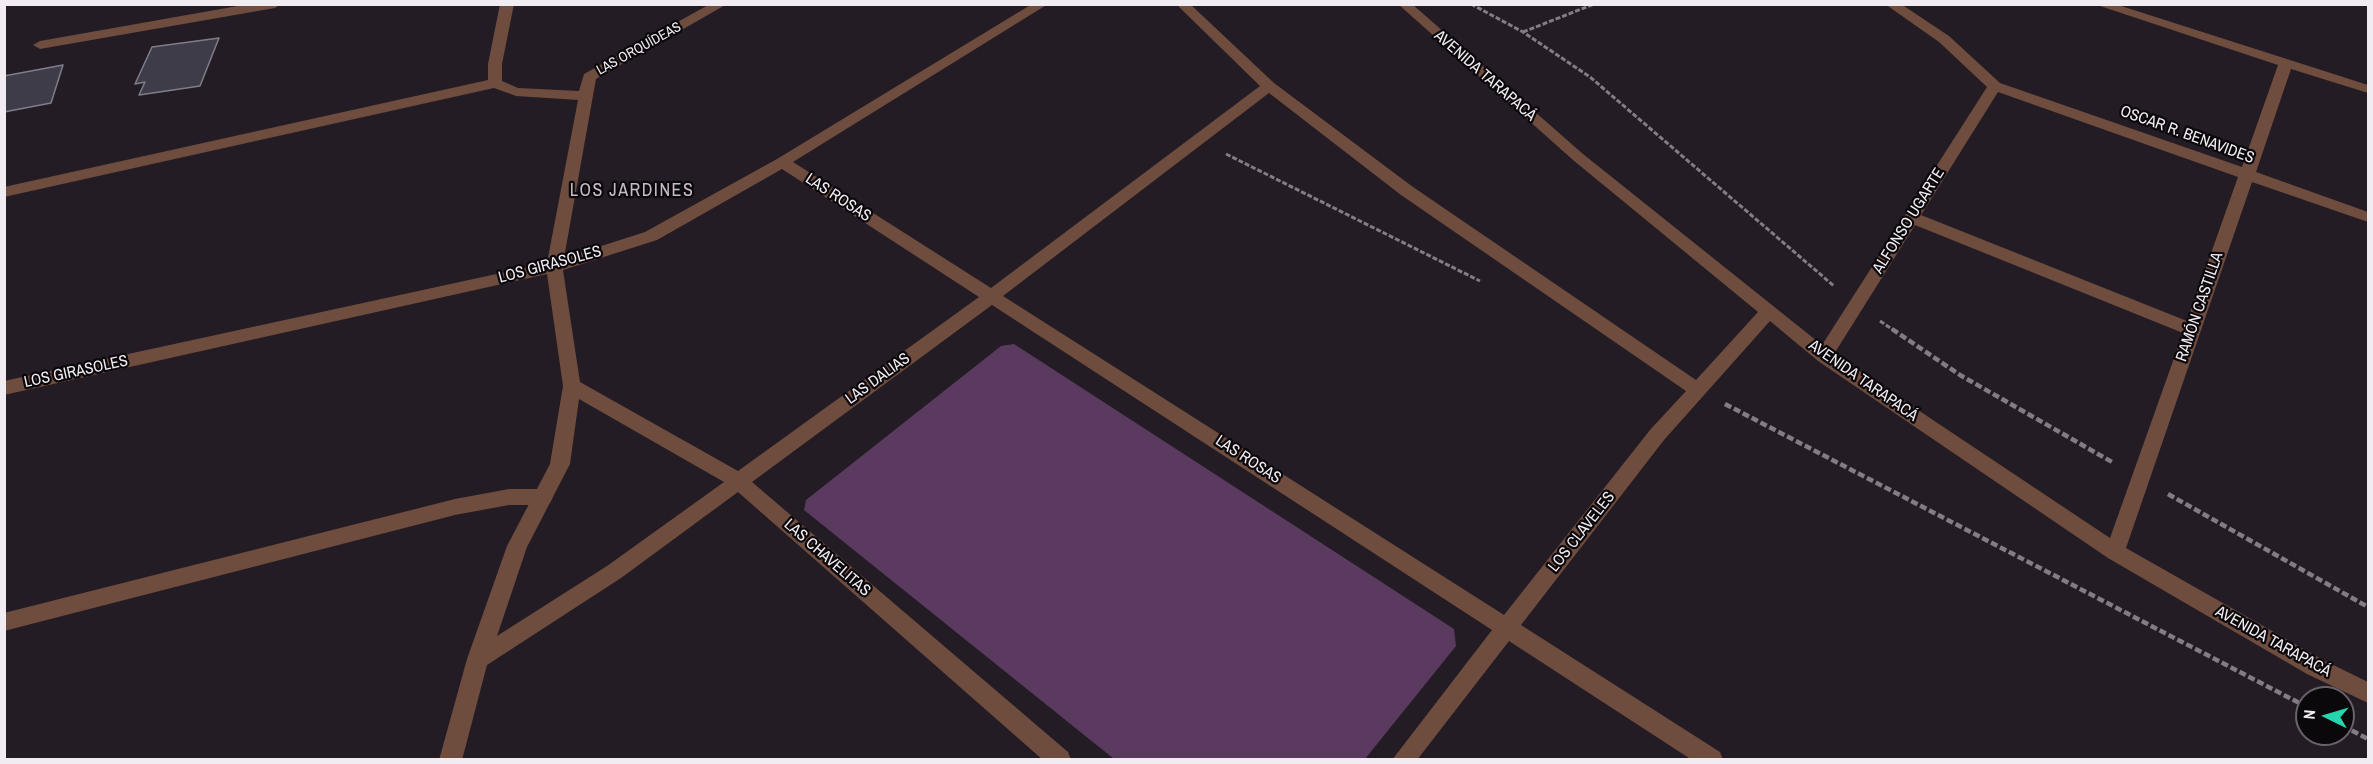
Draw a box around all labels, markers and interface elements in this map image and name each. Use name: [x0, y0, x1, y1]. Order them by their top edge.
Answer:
street label: LAS ORQUÍDEAS: [594, 19, 684, 79]
street label: AVENIDA TARAPACÁ: [1430, 26, 1540, 126]
street label: OSCAR R. BENAVIDES: [2117, 102, 2257, 168]
street label: ALFONSO UGARTE: [1869, 165, 1949, 277]
street label: LAS ROSAS: [802, 170, 874, 226]
district label: LOS JARDINES: [570, 180, 694, 202]
street label: LOS GIRASOLES: [496, 242, 604, 288]
street label: RAMÓN CASTILLA: [2172, 250, 2228, 364]
street label: AVENIDA TARAPACÁ: [1805, 336, 1921, 426]
street label: LAS DALIAS: [842, 349, 914, 409]
street label: LOS GIRASOLES: [22, 352, 130, 392]
street label: LAS ROSAS: [1212, 432, 1284, 488]
street label: LOS CLAVELES: [1545, 488, 1619, 576]
street label: LAS CHAVELITAS: [780, 515, 874, 601]
street label: AVENIDA TARAPACÁ: [2212, 602, 2334, 682]
north arrow: [2295, 686, 2355, 746]
text: N: [2298, 709, 2320, 720]

